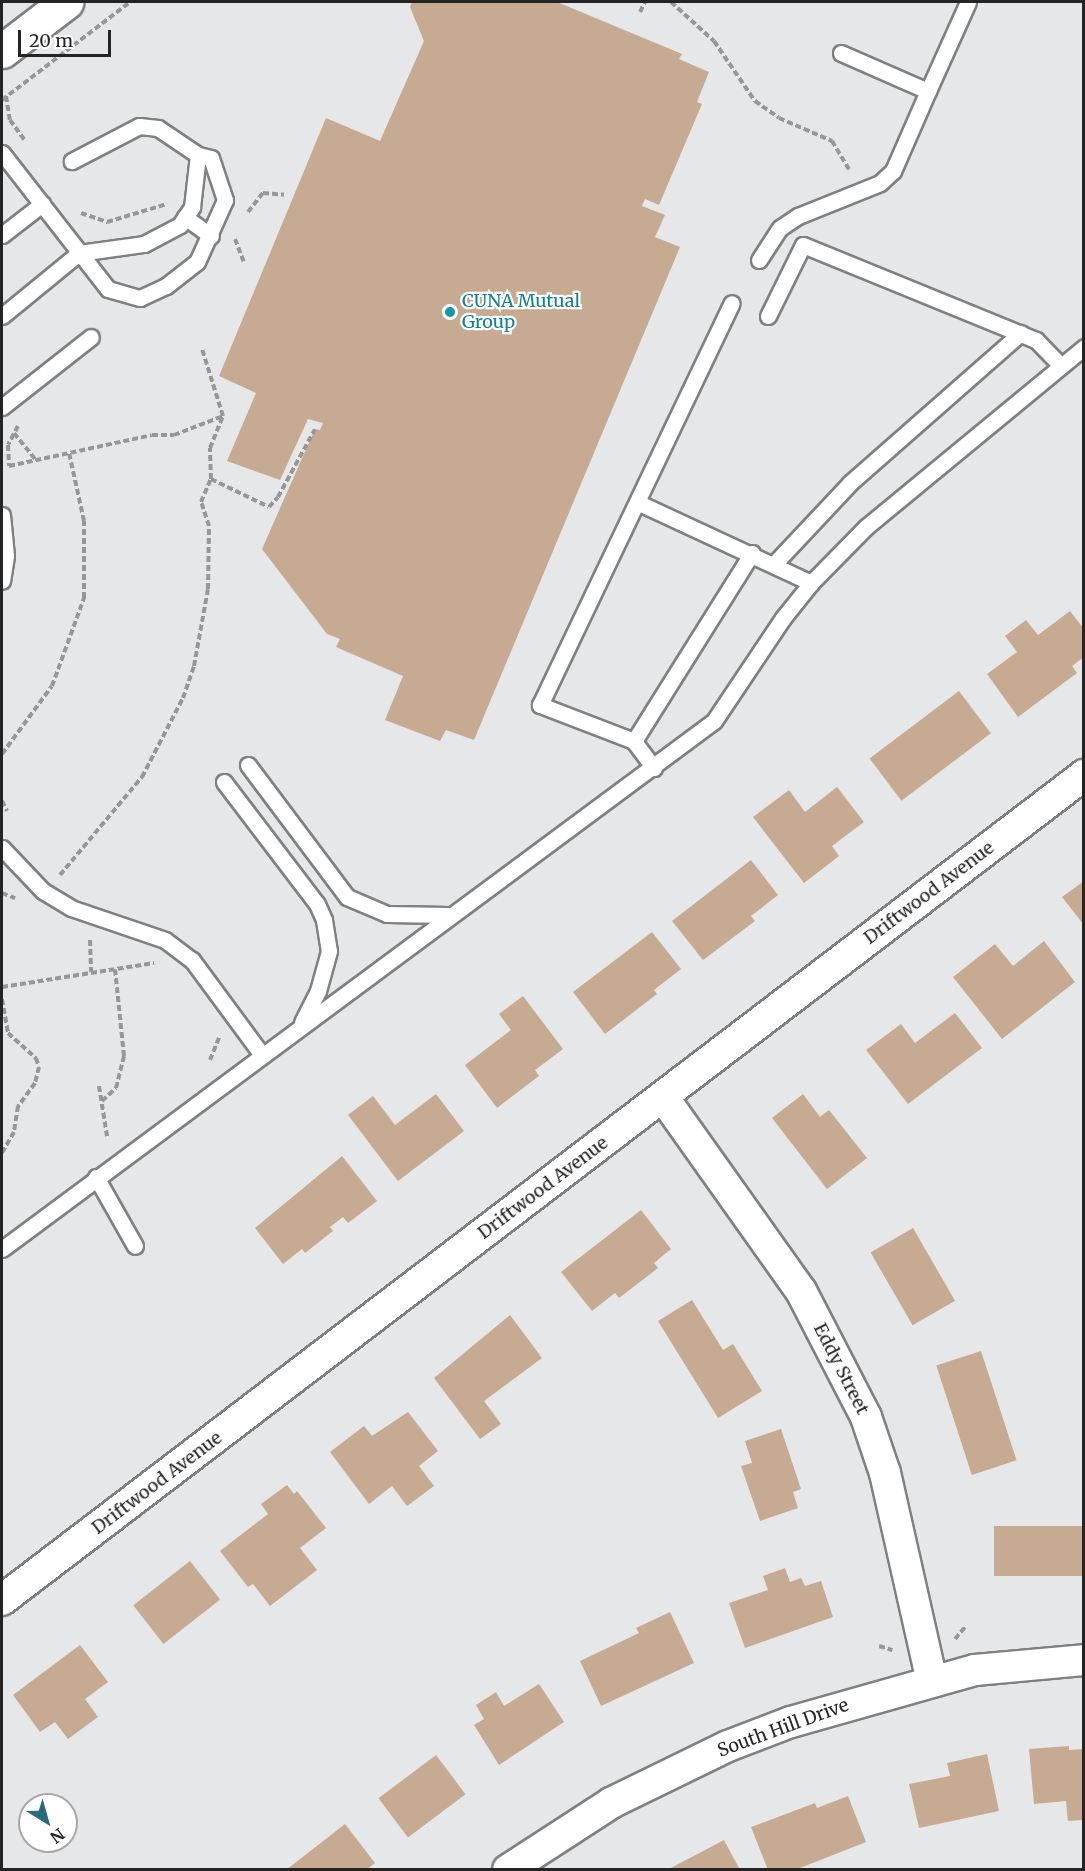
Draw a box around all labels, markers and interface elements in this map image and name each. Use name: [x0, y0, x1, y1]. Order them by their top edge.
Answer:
scale bar: [21, 18, 114, 56]
text: 20 m: [29, 29, 73, 52]
place label: CUNA Mutual Group: [462, 291, 580, 334]
marker: CUNA Mutual Group: [443, 305, 457, 319]
street label: Driftwood Avenue: [860, 837, 998, 949]
street label: Driftwood Avenue: [474, 1132, 612, 1244]
street label: Eddy Street: [809, 1320, 873, 1418]
street label: Driftwood Avenue: [88, 1427, 226, 1539]
street label: South Hill Drive: [715, 1694, 851, 1762]
north arrow: [18, 1793, 78, 1853]
text: N: [47, 1824, 69, 1848]

